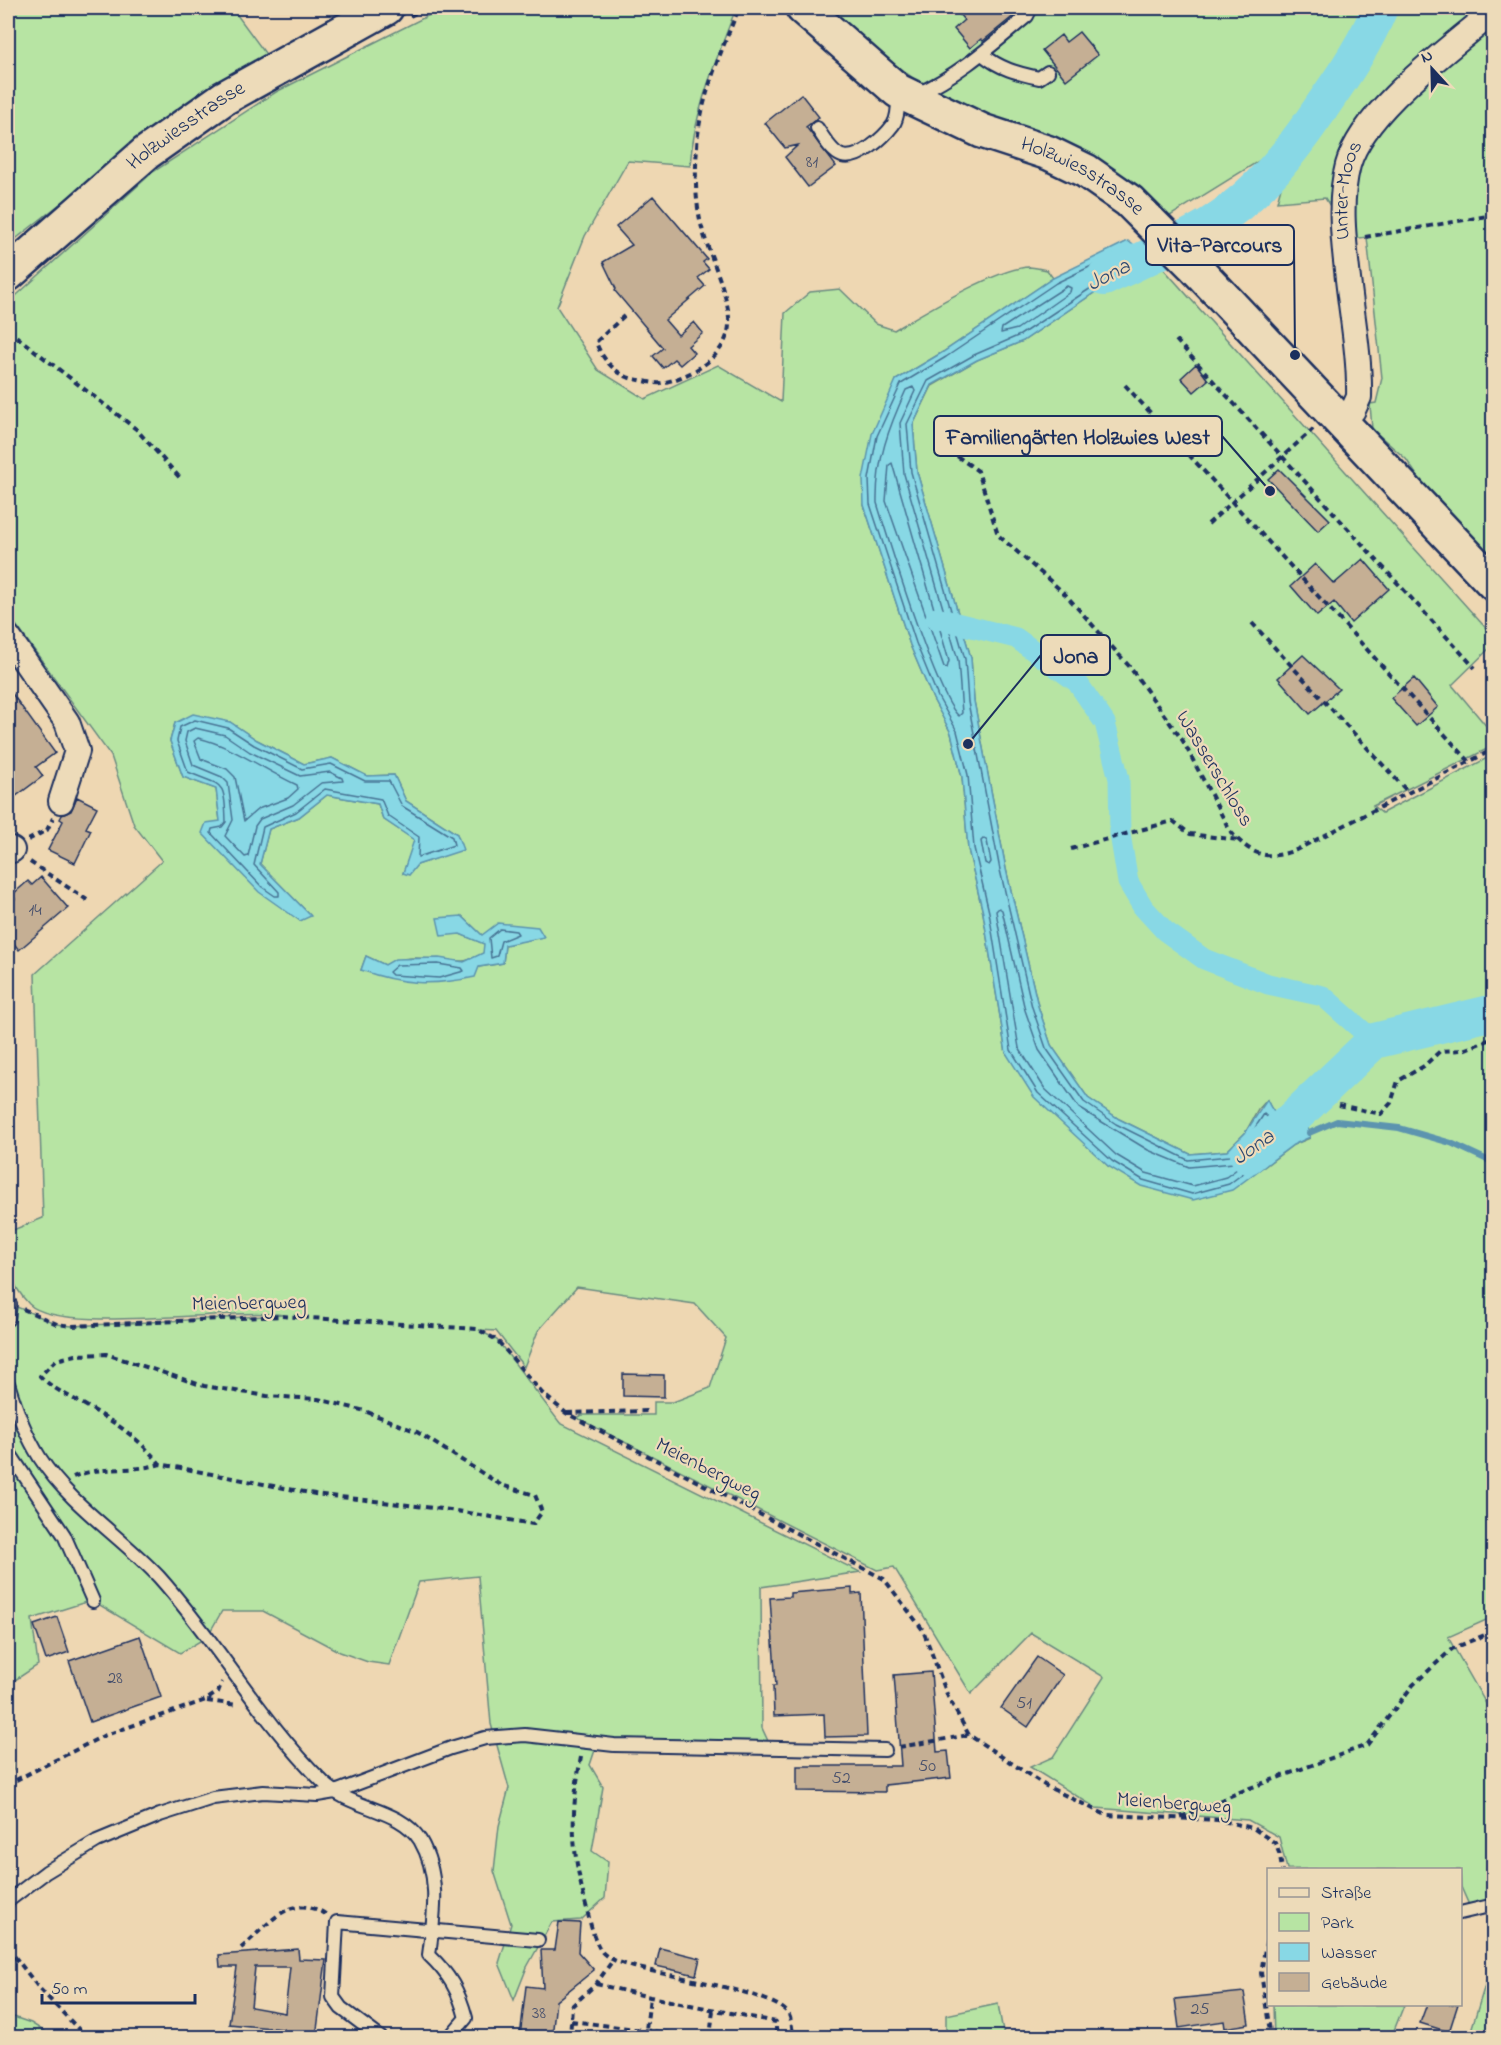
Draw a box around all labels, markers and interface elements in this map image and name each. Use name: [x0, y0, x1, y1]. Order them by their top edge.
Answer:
north arrow: [1402, 39, 1462, 99]
text: N: [1418, 44, 1437, 70]
street label: Holzwiesstrasse: [120, 74, 251, 178]
street label: Holzwiesstrasse: [1017, 130, 1151, 223]
street label: Unter-Moos: [1328, 136, 1371, 241]
house number: 81: [806, 150, 819, 176]
callout: Vita-Parcours: [1146, 225, 1294, 265]
text: Vita-Parcours: [1157, 231, 1282, 263]
water label: Jona: [1082, 251, 1137, 300]
callout: Familiengärten Holzwies West: [934, 416, 1222, 456]
text: Familiengärten Holzwies West: [945, 423, 1211, 456]
callout: Jona: [1041, 635, 1110, 675]
text: Jona: [1054, 642, 1099, 674]
street label: Wasserschloss: [1167, 705, 1261, 833]
house number: 14: [28, 898, 42, 924]
water label: Jona: [1226, 1121, 1282, 1174]
street label: Meienbergweg: [191, 1288, 307, 1322]
street label: Meienbergweg: [649, 1431, 766, 1511]
house number: 28: [107, 1666, 123, 1692]
house number: 51: [1016, 1691, 1032, 1717]
house number: 50: [918, 1754, 936, 1780]
house number: 52: [831, 1766, 851, 1792]
street label: Meienbergweg: [1116, 1785, 1232, 1825]
legend: [1267, 1868, 1462, 2006]
text: Straße: [1321, 1881, 1372, 1907]
text: Park: [1321, 1911, 1354, 1937]
text: Wasser: [1321, 1941, 1377, 1967]
scale bar: [42, 1967, 195, 2005]
text: Gebäude: [1321, 1971, 1388, 1997]
text: 50 m: [51, 1977, 88, 2003]
house number: 25: [1190, 1997, 1210, 2023]
house number: 38: [532, 2001, 546, 2027]

